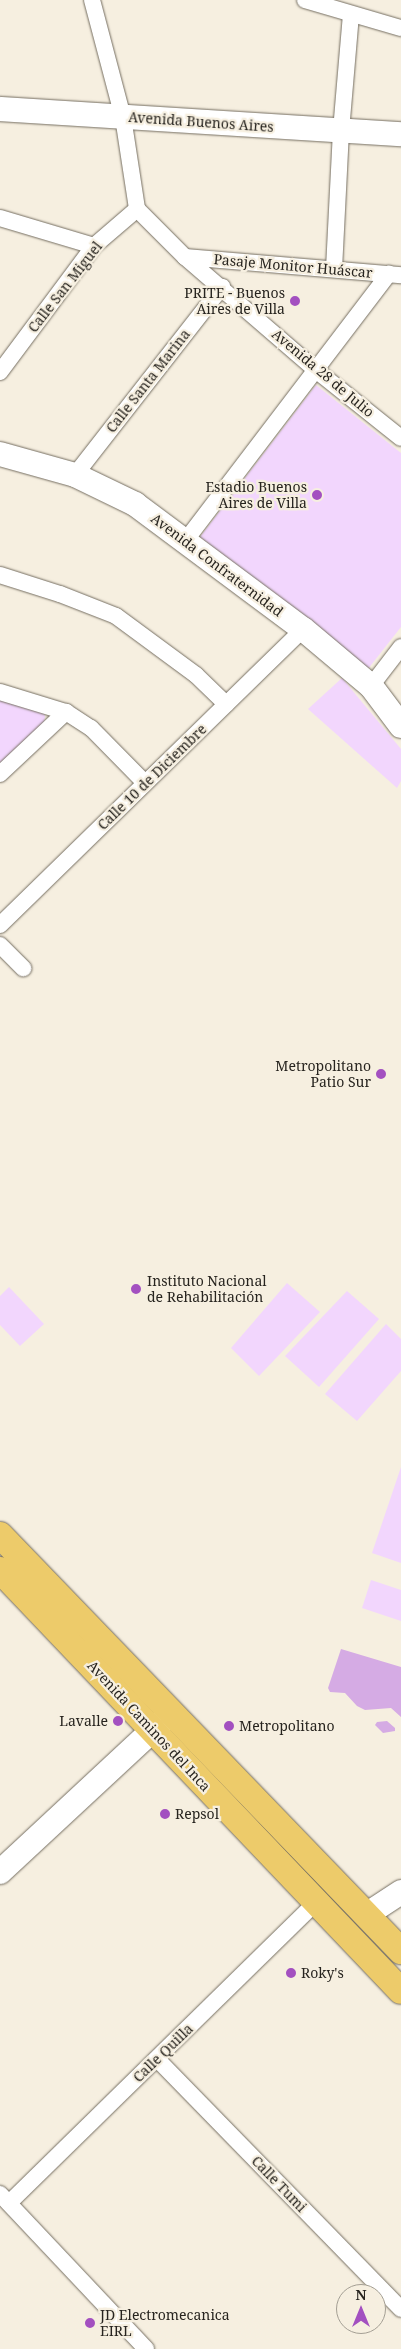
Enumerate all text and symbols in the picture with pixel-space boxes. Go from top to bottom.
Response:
street label: Avenida Buenos Aires [128,109,274,135]
street label: Calle San Miguel [24,238,106,336]
street label: Pasaje Monitor Huáscar [213,251,373,281]
place label: PRITE - Buenos Aires de Villa [184,285,285,318]
marker: PRITE - Buenos Aires de Villa [289,295,301,307]
street label: Avenida 28 de Julio [269,325,377,421]
street label: Calle Santa Marina [103,326,193,436]
place label: Estadio Buenos Aires de Villa [205,479,307,512]
marker: Estadio Buenos Aires de Villa [311,489,323,501]
street label: Avenida Confraternidad [148,510,286,620]
street label: Calle 10 de Diciembre [94,721,210,833]
place label: Metropolitano Patio Sur [275,1058,371,1090]
marker: Metropolitano Patio Sur [375,1068,387,1080]
place label: Instituto Nacional de Rehabilitación [147,1273,267,1305]
marker: Instituto Nacional de Rehabilitación [129,1282,143,1296]
street label: Avenida Caminos del Inca [84,1657,214,1795]
place label: Lavalle [59,1713,108,1729]
marker: Lavalle [112,1715,124,1727]
place label: Metropolitano [239,1718,335,1734]
marker: Metropolitano [223,1720,235,1732]
place label: Repsol [175,1806,219,1822]
marker: Repsol [159,1808,171,1820]
place label: Roky's [301,1965,344,1981]
marker: Roky's [285,1967,297,1979]
street label: Calle Quilla [130,2020,196,2086]
street label: Calle Tumi [248,2152,310,2216]
north arrow [336,2284,386,2334]
text: N [355,2285,367,2304]
place label: JD Electromecanica EIRL [100,2307,230,2340]
marker: JD Electromecanica EIRL [84,2317,96,2329]

